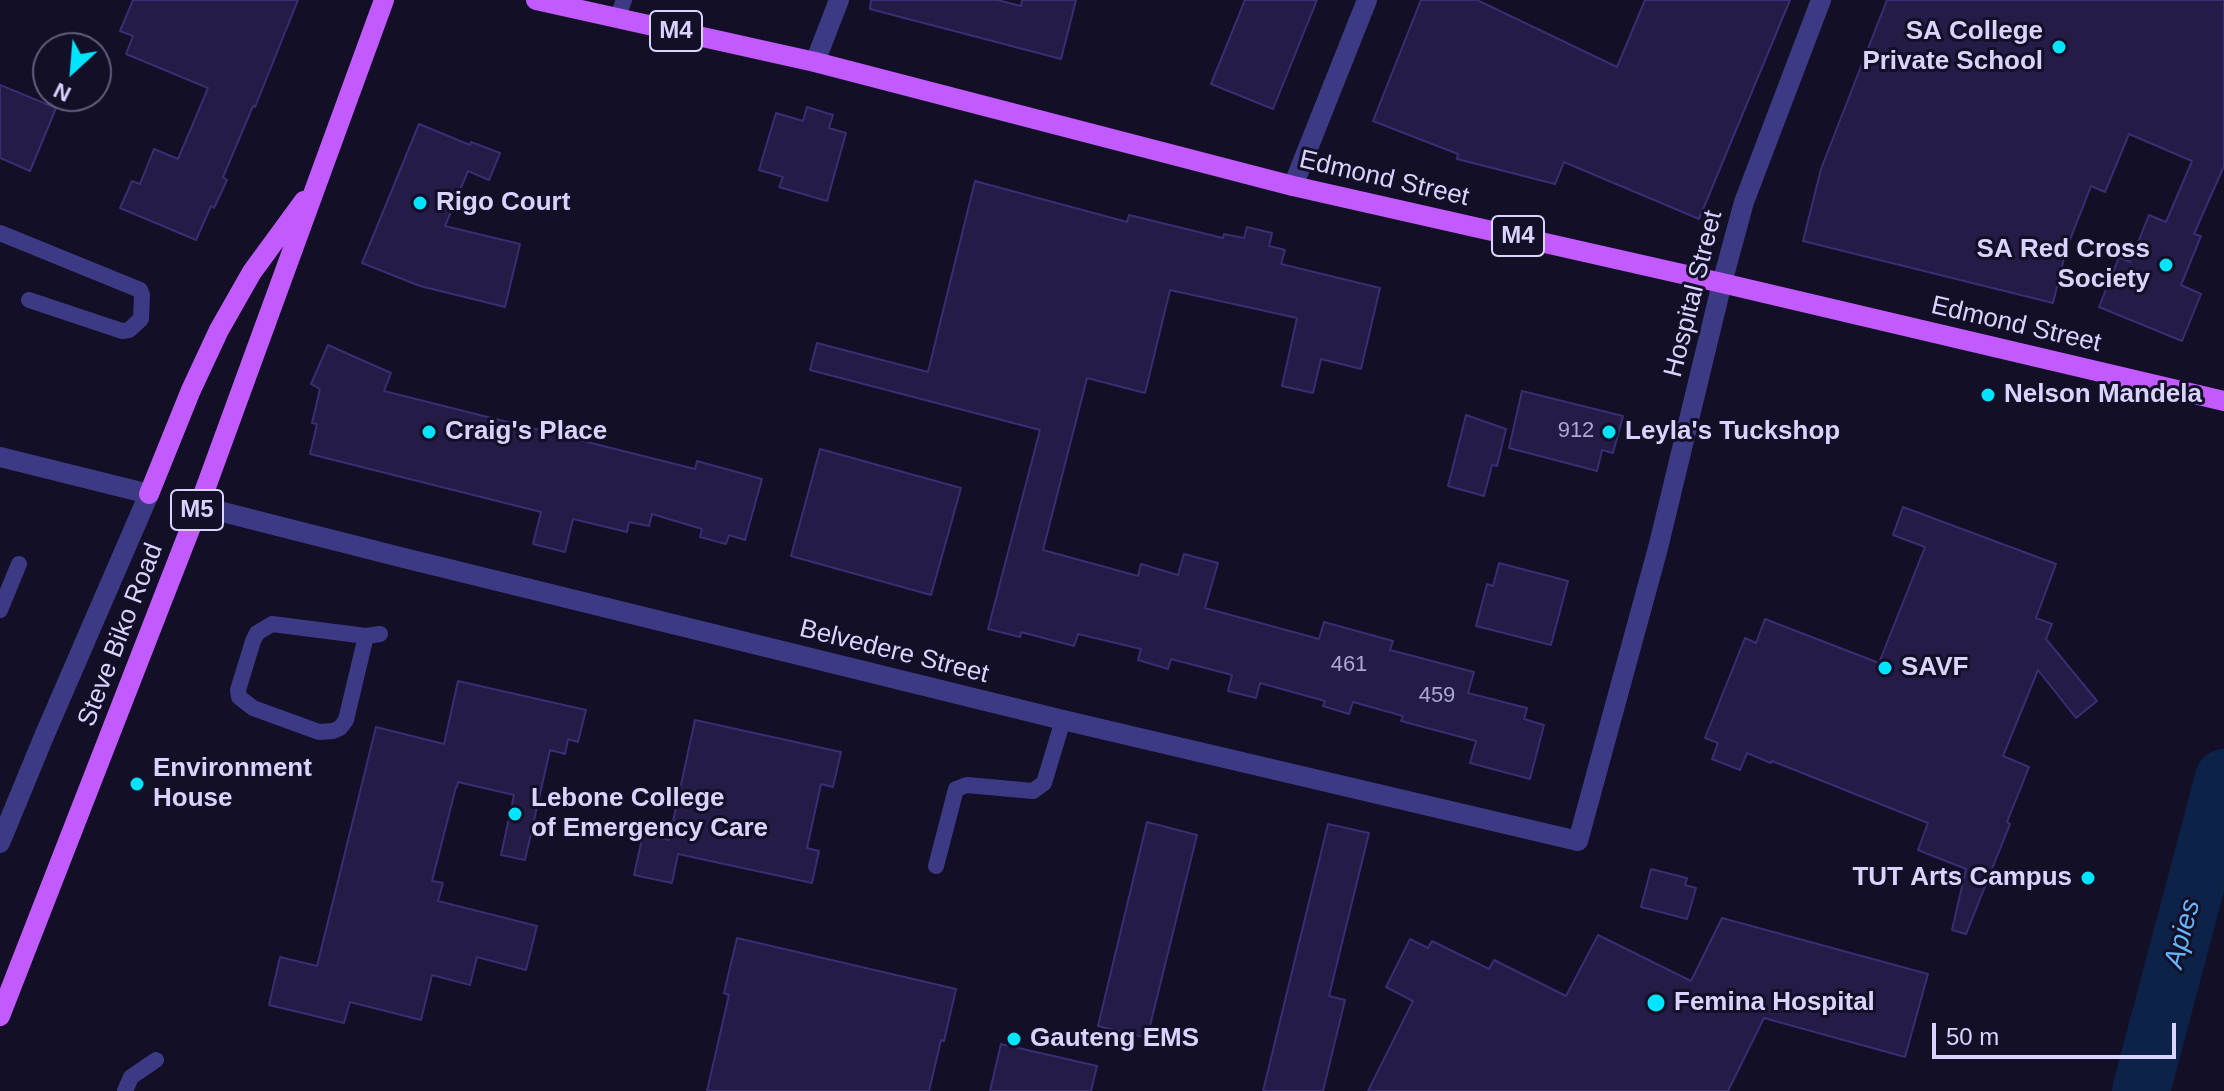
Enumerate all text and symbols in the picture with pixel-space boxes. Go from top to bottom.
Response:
road number: M4 [650,11,702,51]
place label: SA College Private School [1862,16,2043,78]
north arrow [32,32,112,112]
marker: SA College Private School [2050,38,2068,56]
text: N [50,78,75,107]
street label: Edmond Street [1296,144,1472,214]
place label: Rigo Court [436,187,570,219]
marker: Rigo Court [411,194,429,212]
street label: Hospital Street [1658,207,1730,381]
road number: M4 [1492,216,1544,256]
place label: SA Red Cross Society [1977,234,2150,296]
marker: SA Red Cross Society [2157,256,2175,274]
street label: Edmond Street [1928,290,2104,360]
place label: Nelson Mandela [2004,379,2202,411]
marker: Nelson Mandela [1979,386,1997,404]
place label: Craig's Place [445,416,607,448]
place label: Leyla's Tuckshop [1625,416,1840,448]
house number: 912 [1558,418,1594,444]
marker: Craig's Place [420,423,438,441]
marker: Leyla's Tuckshop [1600,423,1618,441]
road number: M5 [171,490,223,530]
street label: Steve Biko Road [72,539,170,731]
street label: Belvedere Street [796,613,992,691]
house number: 461 [1331,652,1367,678]
place label: SAVF [1901,652,1968,684]
marker: SAVF [1876,659,1894,677]
house number: 459 [1419,683,1455,709]
place label: Environment House [153,753,312,814]
marker: Environment House [128,775,146,793]
place label: Lebone College of Emergency Care [531,783,768,844]
marker: Lebone College of Emergency Care [506,805,524,823]
place label: TUT Arts Campus [1852,862,2072,894]
marker: TUT Arts Campus [2079,869,2097,887]
water label: Apies [2158,896,2208,972]
place label: Femina Hospital [1674,987,1875,1019]
marker: Femina Hospital [1645,992,1667,1014]
scale bar [1936,1007,2180,1057]
place label: Gauteng EMS [1030,1023,1199,1055]
text: 50 m [1946,1023,1999,1050]
marker: Gauteng EMS [1005,1030,1023,1048]

